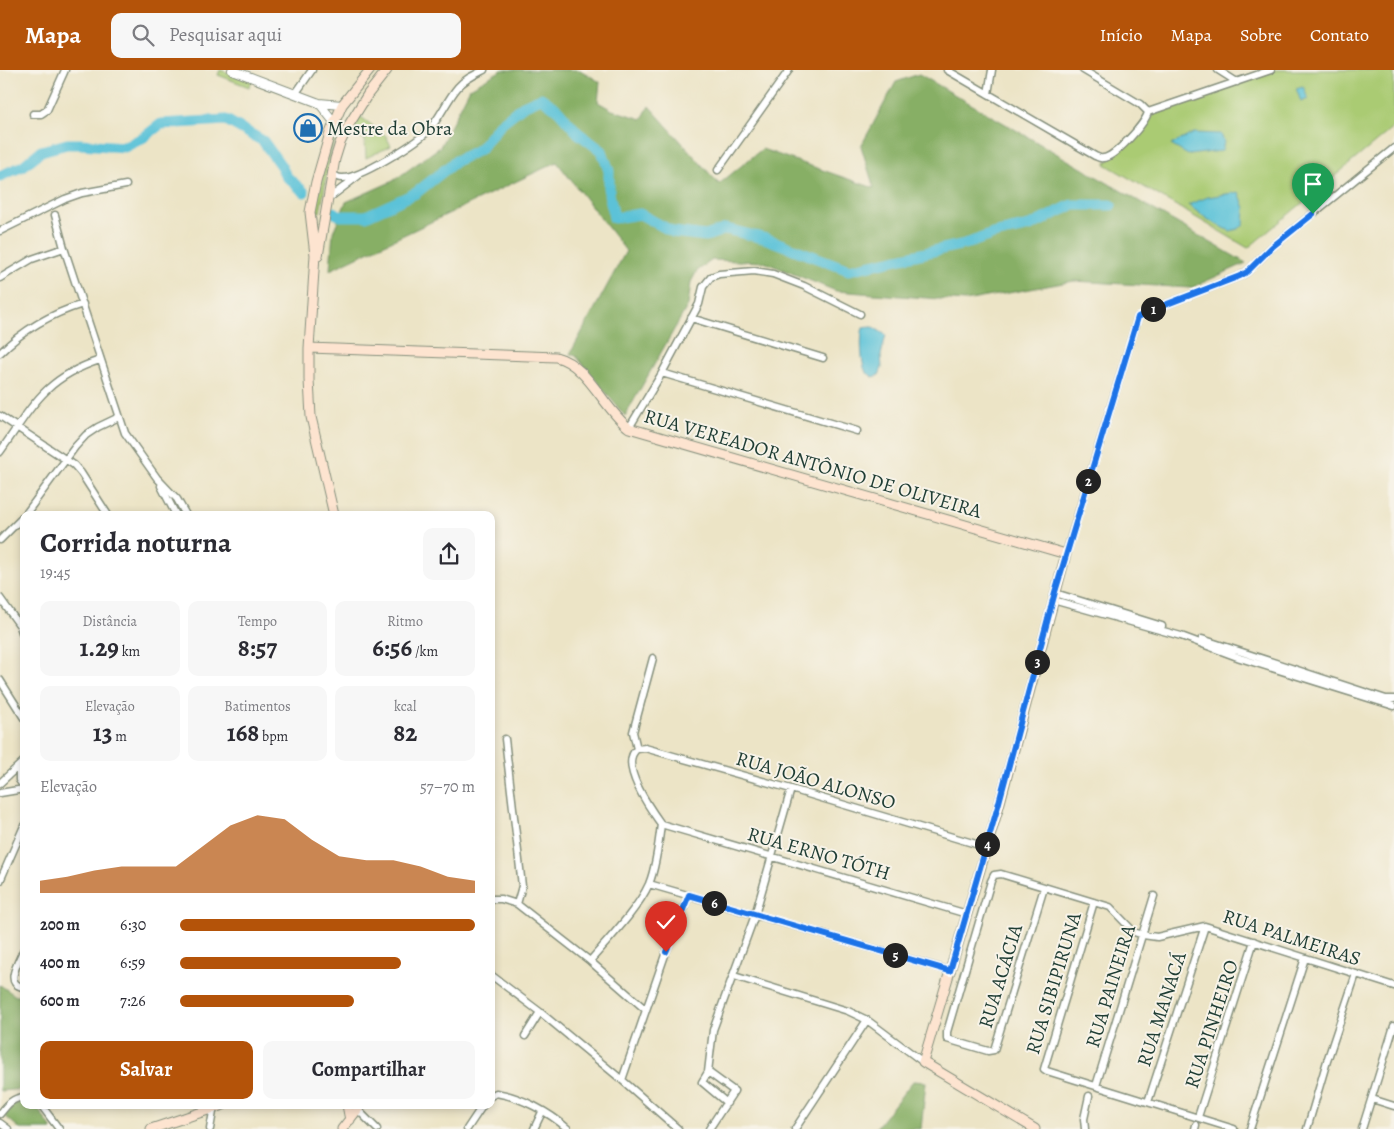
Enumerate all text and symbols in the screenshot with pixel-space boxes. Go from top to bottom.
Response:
search box [111,13,461,58]
text: Mapa [25,19,81,51]
icon: search [129,21,157,49]
text: Pesquisar aqui [169,22,282,48]
text: Início [1100,23,1143,47]
text: Mapa [1171,23,1212,47]
text: Sobre [1240,23,1282,47]
text: Contato [1310,23,1369,47]
shop icon: Mestre da Obra [293,113,323,143]
place label: Mestre da Obra [327,115,453,142]
pin [1292,163,1334,214]
icon: arrive [1299,170,1327,198]
pin: 1 [1140,296,1166,322]
text: 1 [1151,300,1156,319]
street label: RUA VEREADOR ANTÔNIO DE OLIVEIRA [641,402,985,525]
pin: 2 [1076,468,1100,494]
text: 2 [1085,472,1092,491]
text: Corrida noturna [40,524,231,562]
button: share [423,528,475,580]
text: 19:45 [40,562,71,584]
text: Distância [83,612,137,631]
text: Tempo [238,612,277,631]
text: Ritmo [387,612,423,631]
text: 1.29 [79,631,119,665]
text: 8:57 [238,631,277,665]
text: 6:56 [372,631,412,665]
text: km [119,642,140,661]
text: /km [412,642,438,661]
pin: 3 [1024,650,1050,674]
text: 3 [1034,653,1041,672]
text: Elevação [85,697,135,716]
text: Batimentos [224,697,291,716]
text: kcal [394,697,416,716]
text: 13 [93,716,112,750]
text: 168 [227,716,259,750]
text: 82 [393,716,417,750]
text: m [112,727,127,746]
text: bpm [259,727,288,746]
street label: RUA JOÃO ALONSO [733,745,899,816]
text: Elevação [40,776,97,798]
text: 57–70 m [420,776,475,798]
street label: RUA ERNO TÓTH [744,820,893,887]
pin: 4 [974,832,1000,856]
text: 4 [984,835,991,854]
pin: 6 [702,890,726,916]
text: 6 [711,894,718,913]
pin [645,901,687,952]
street label: RUA PALMEIRAS [1219,902,1364,973]
icon: check [652,908,680,936]
street label: RUA SIBIPIRUNA [1019,908,1088,1058]
text: 200 m [40,914,80,936]
text: 6:30 [120,914,146,936]
street label: RUA ACÁCIA [972,920,1029,1032]
street label: RUA PAINEIRA [1079,921,1142,1051]
pin: 5 [882,942,908,968]
text: 5 [893,946,898,965]
street label: RUA MANACÁ [1130,948,1193,1070]
text: 400 m [40,952,80,974]
text: 6:59 [120,952,145,974]
street label: RUA PINHEIRO [1178,956,1245,1092]
text: 600 m [40,990,80,1012]
text: 7:26 [120,990,146,1012]
button: Salvar [40,1041,253,1099]
button: Compartilhar [263,1041,475,1099]

